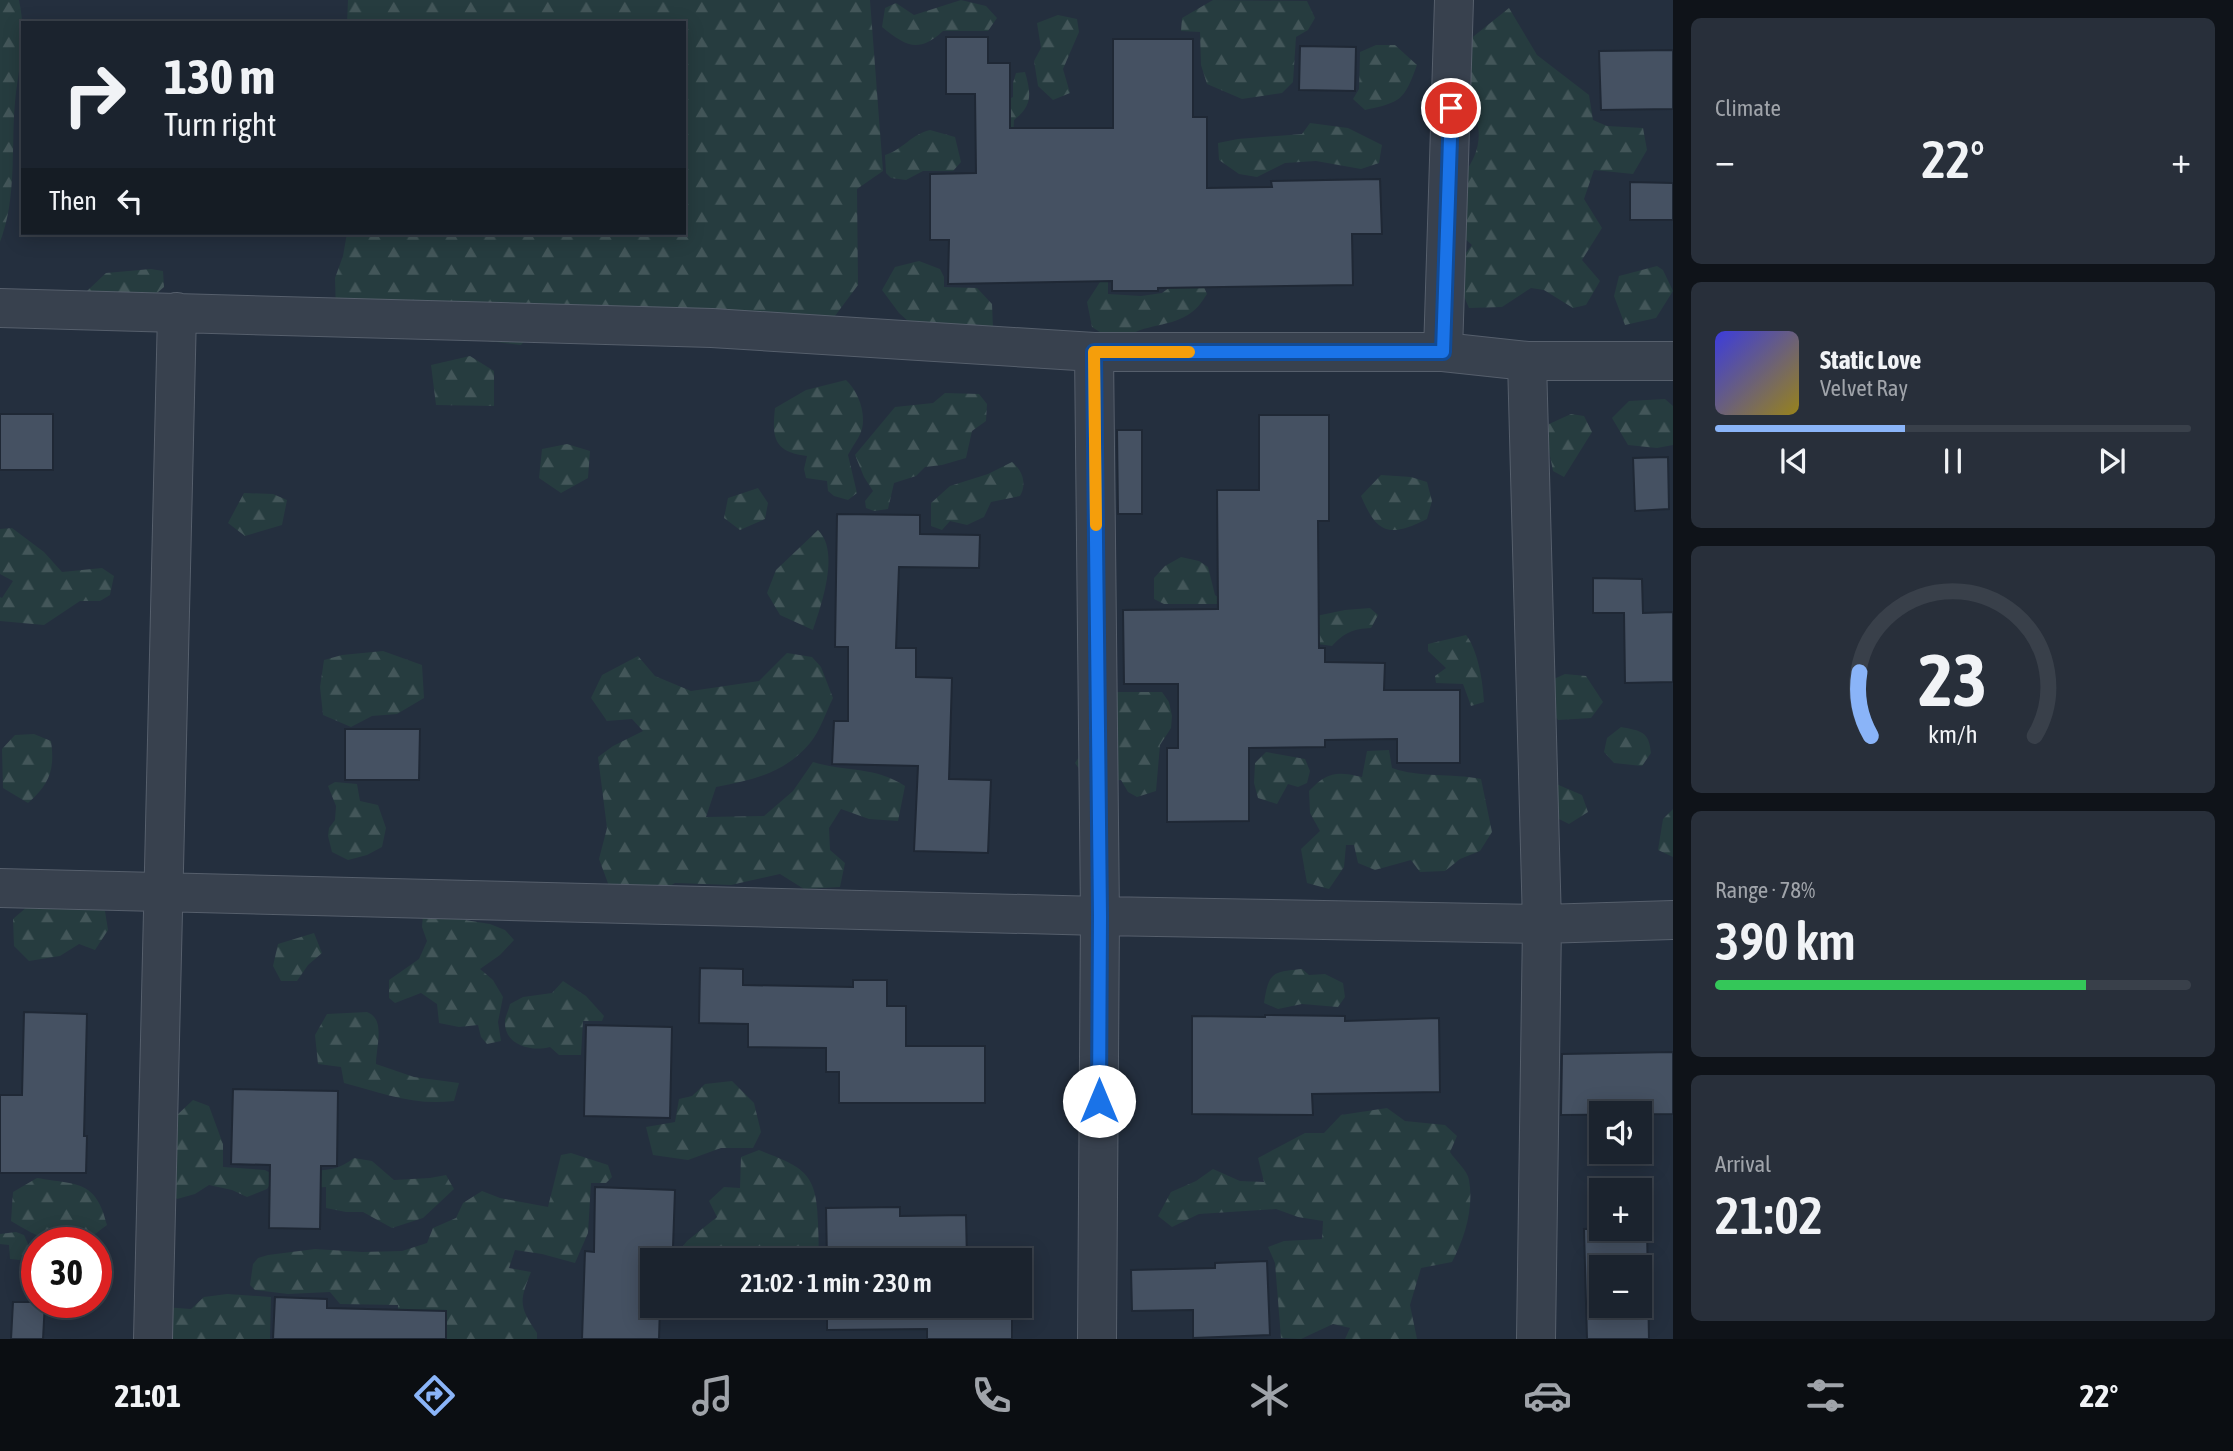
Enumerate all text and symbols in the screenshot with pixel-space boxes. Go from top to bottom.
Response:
text: 130 m [164,48,275,104]
icon: right [49,49,140,140]
pin [1421,78,1481,138]
icon: arrive [1432,89,1470,127]
text: Climate [1715,95,1781,121]
text: Turn right [164,106,277,143]
text: 22° [1921,129,1985,189]
text: − [1715,138,1735,181]
text: + [2171,138,2191,181]
icon: left [111,182,149,220]
text: Then [49,186,97,216]
text: Static Love [1820,345,1921,375]
text: Velvet Ray [1820,375,1908,401]
icon: previous [1775,442,1813,480]
icon: pause [1934,442,1972,480]
icon: next [2093,442,2131,480]
text: 23 [1919,638,1987,721]
text: km/h [1928,719,1978,747]
text: Range · 78% [1715,877,1815,903]
text: 390 km [1715,911,1856,971]
position arrow [1062,1064,1136,1138]
map controls [1589,1101,1652,1318]
button: sound [1589,1101,1652,1164]
text: Arrival [1715,1151,1771,1177]
button: + [1589,1178,1652,1241]
text: 21:02 [1715,1185,1823,1245]
speed limit sign: 30 [21,1227,112,1318]
button: − [1589,1255,1652,1318]
text: 21:02 · 1 min · 230 m [740,1268,932,1298]
icon: directions [410,1371,459,1420]
icon: music [688,1371,737,1420]
icon: phone [967,1371,1016,1420]
icon: climate [1245,1371,1294,1420]
icon: car [1523,1371,1572,1420]
icon: filters [1801,1371,1850,1420]
text: 21:01 [115,1377,181,1414]
text: 22° [2079,1377,2118,1414]

